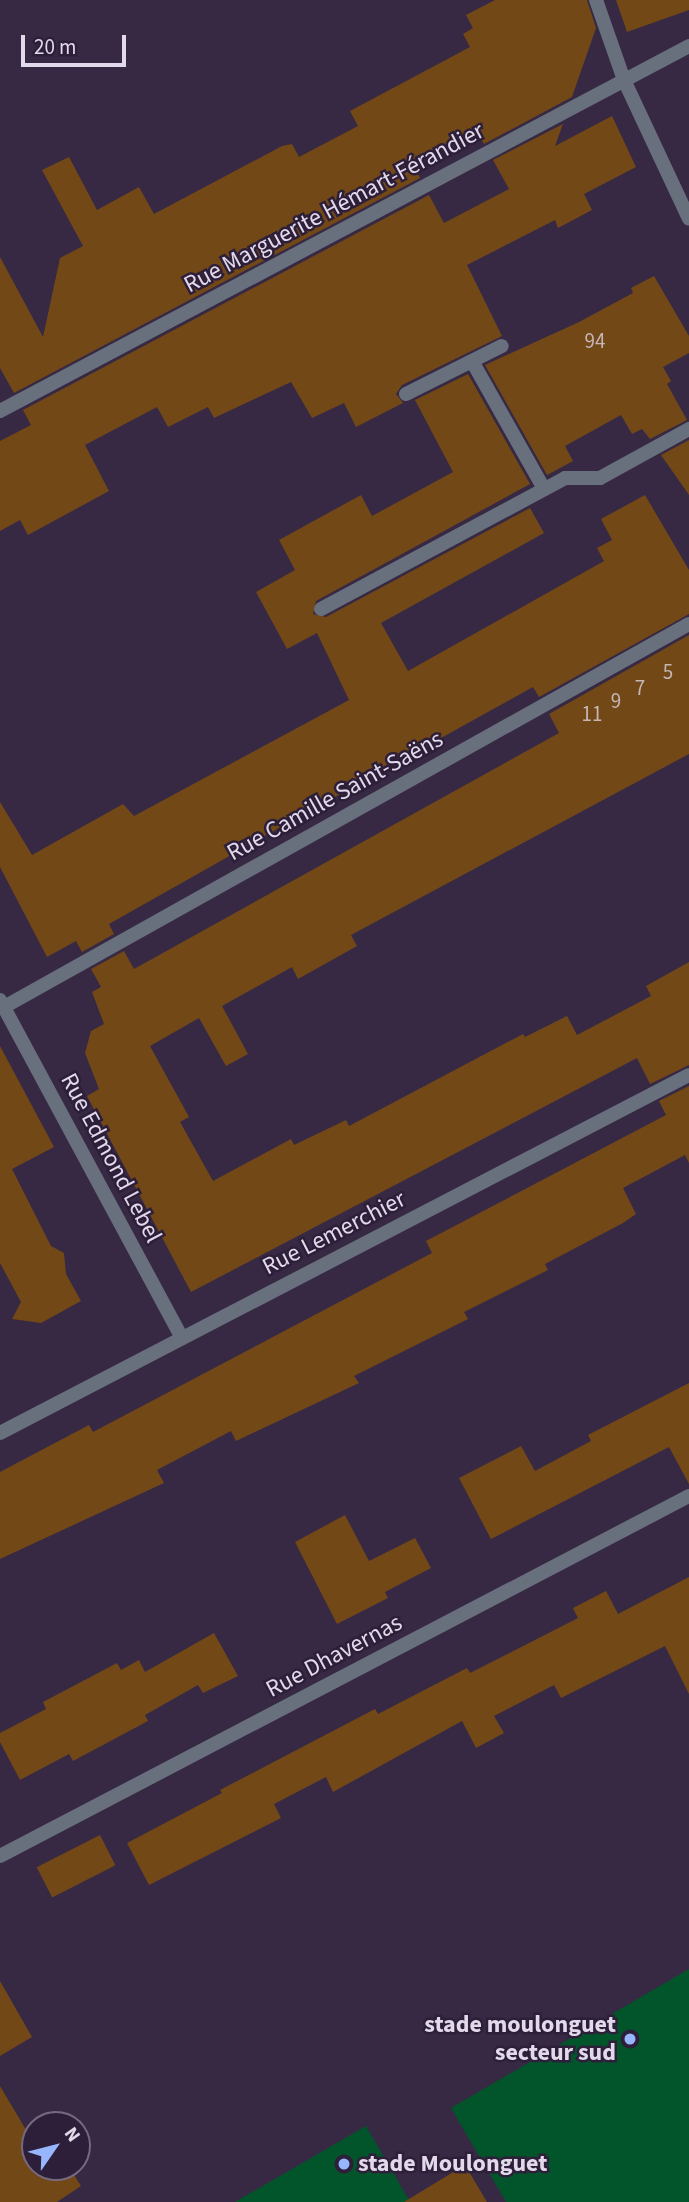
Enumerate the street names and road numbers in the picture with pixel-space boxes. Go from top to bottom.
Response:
street label: Rue Marguerite Hémart-Férandier [179,117,489,299]
street label: Rue Camille Saint-Saëns [222,725,448,867]
street label: Rue Edmond Lebel [54,1068,168,1248]
street label: Rue Lemerchier [258,1185,410,1281]
street label: Rue Dhavernas [261,1608,407,1704]

